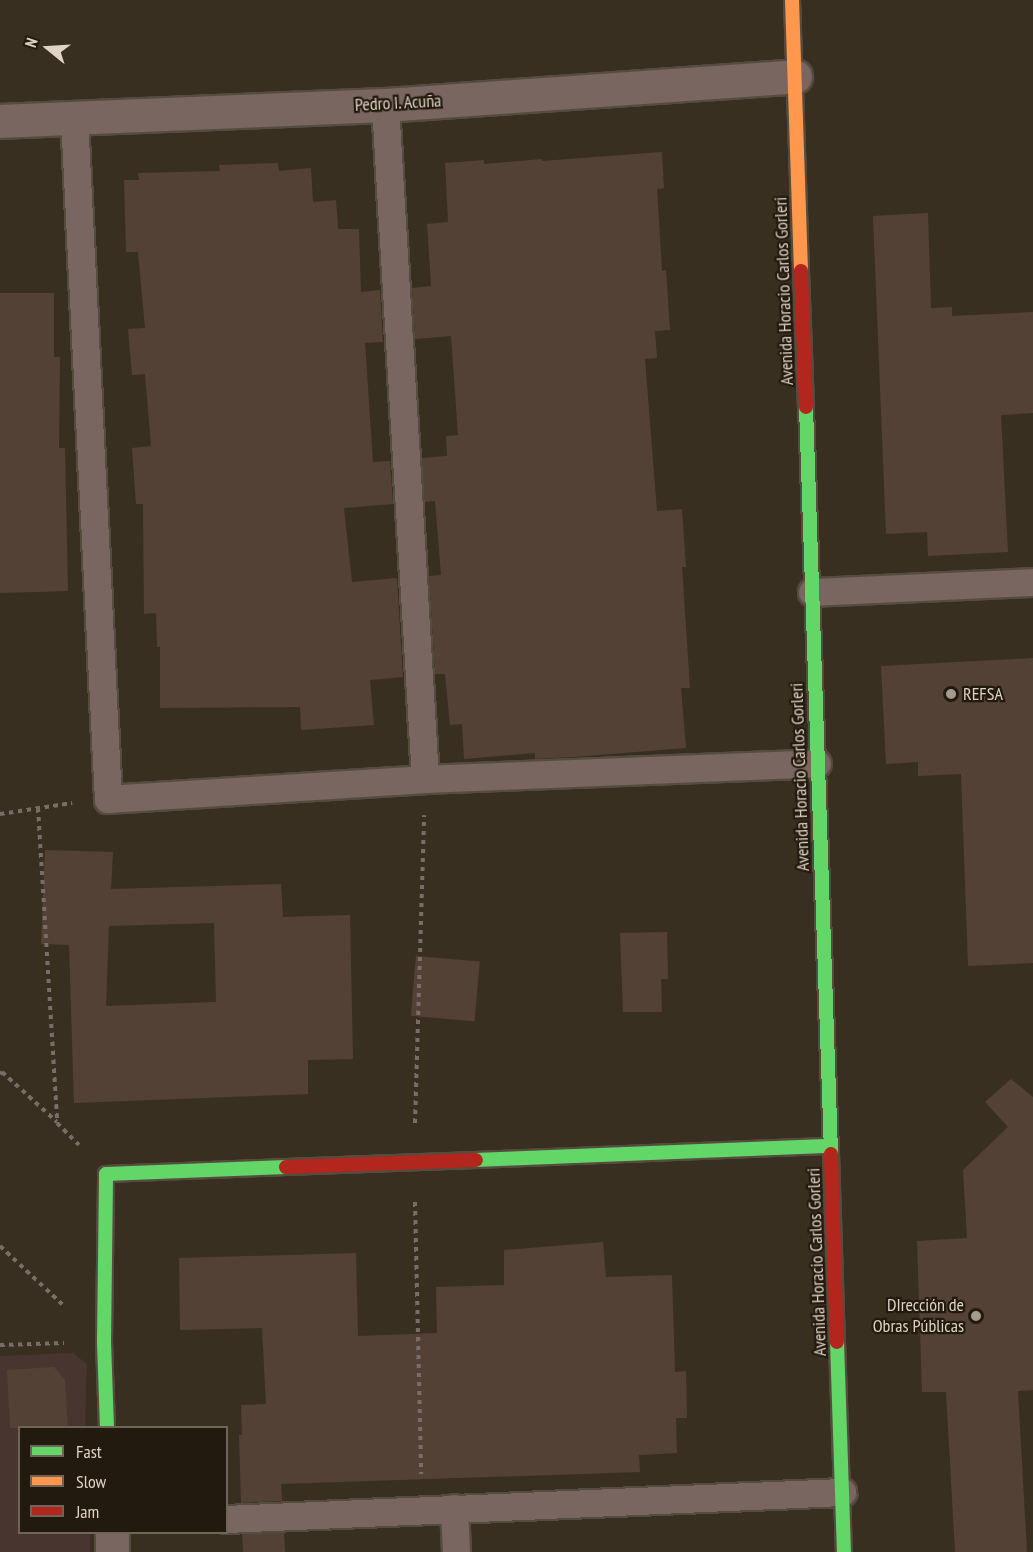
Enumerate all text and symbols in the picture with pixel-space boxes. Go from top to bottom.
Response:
north arrow [18,18,78,78]
text: N [20,35,42,50]
street label: Pedro I. Acuña [353,90,443,116]
street label: Avenida Horacio Carlos Gorleri [770,196,798,386]
street label: Avenida Horacio Carlos Gorleri [786,682,814,872]
place label: REFSA [963,683,1003,705]
marker: REFSA [944,687,958,701]
street label: Avenida Horacio Carlos Gorleri [803,1167,831,1357]
place label: DIrección de Obras Públicas [873,1295,964,1338]
marker: DIrección de Obras Públicas [969,1309,983,1323]
legend [18,1426,228,1534]
text: Fast [76,1440,102,1463]
text: Slow [76,1470,106,1493]
text: Jam [76,1500,99,1523]

